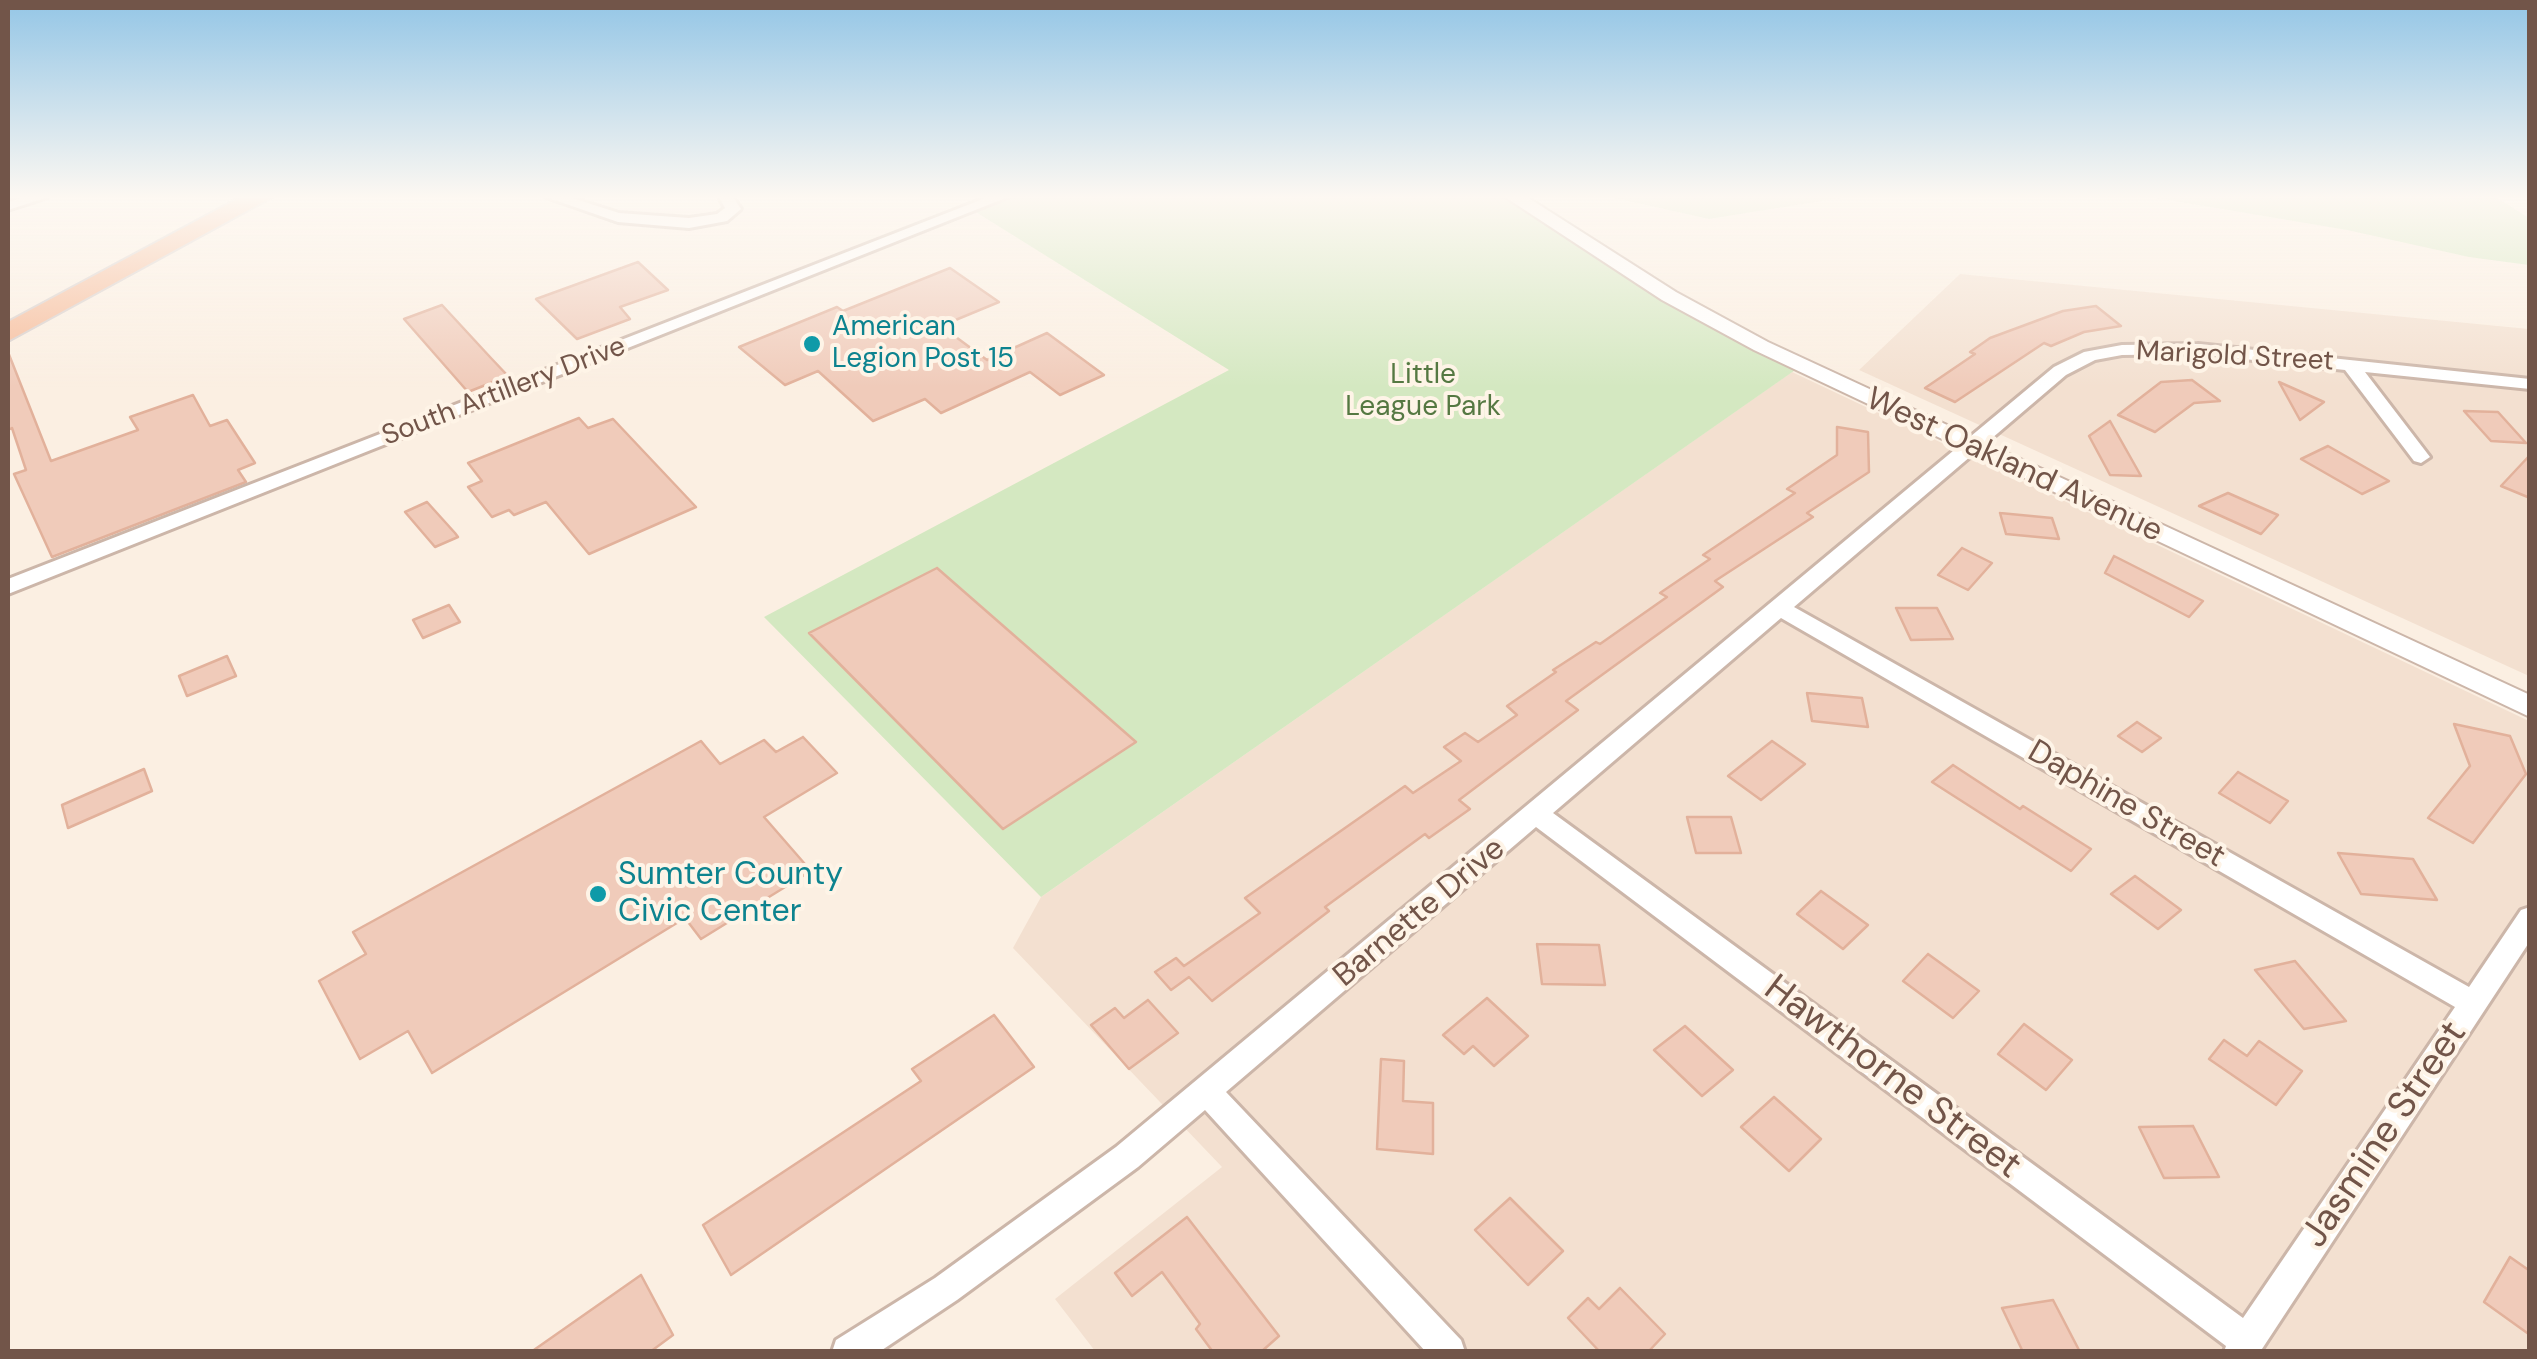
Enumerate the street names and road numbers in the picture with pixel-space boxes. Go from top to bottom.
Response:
street label: South Artillery Drive [377,330,631,454]
street label: Marigold Street [2135,335,2335,379]
street label: West Oakland Avenue [1860,380,2168,552]
street label: Daphine Street [2021,733,2231,877]
street label: Barnette Drive [1327,830,1513,996]
street label: Hawthorne Street [1755,967,2029,1189]
street label: Jasmine Street [2293,1013,2477,1257]

